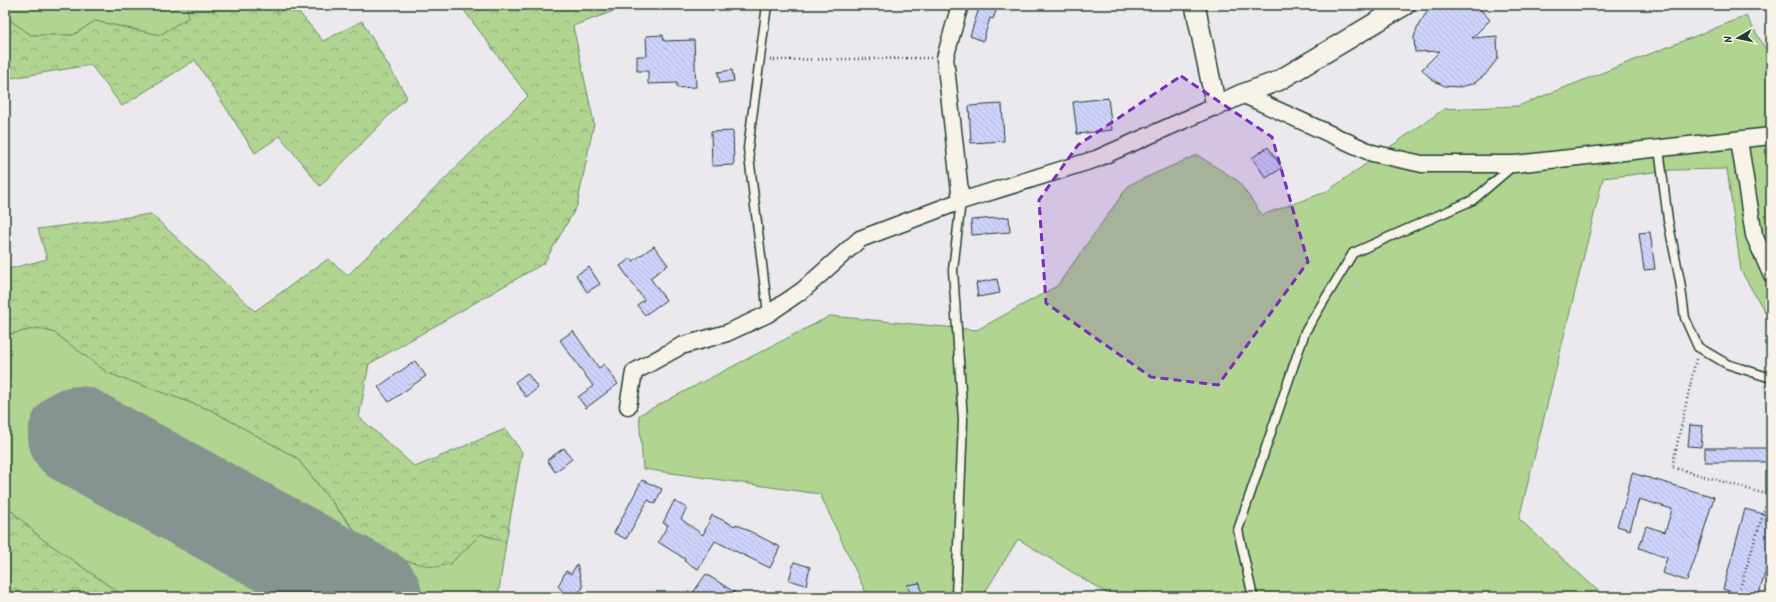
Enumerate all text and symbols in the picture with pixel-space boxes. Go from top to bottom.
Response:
north arrow [1718,18,1758,58]
text: N [1720,35,1739,44]

